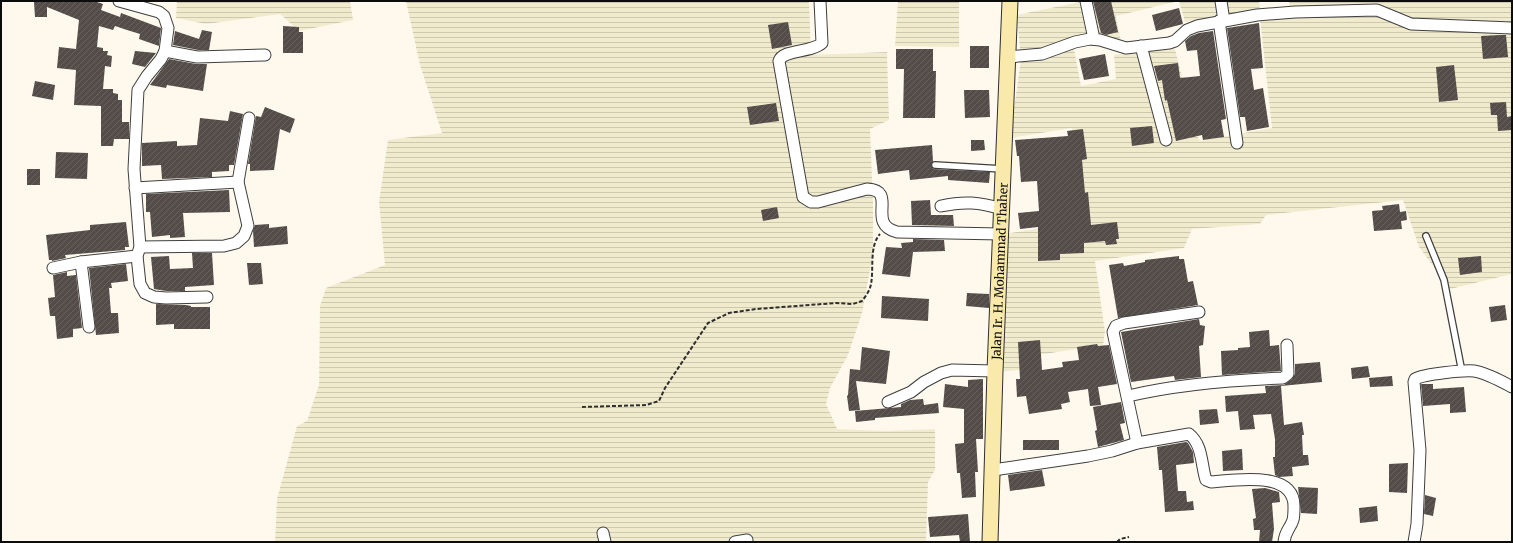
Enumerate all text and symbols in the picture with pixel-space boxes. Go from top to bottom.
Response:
street label: Jalan Ir. H. Mohammad Thaher [988,182,1010,361]

